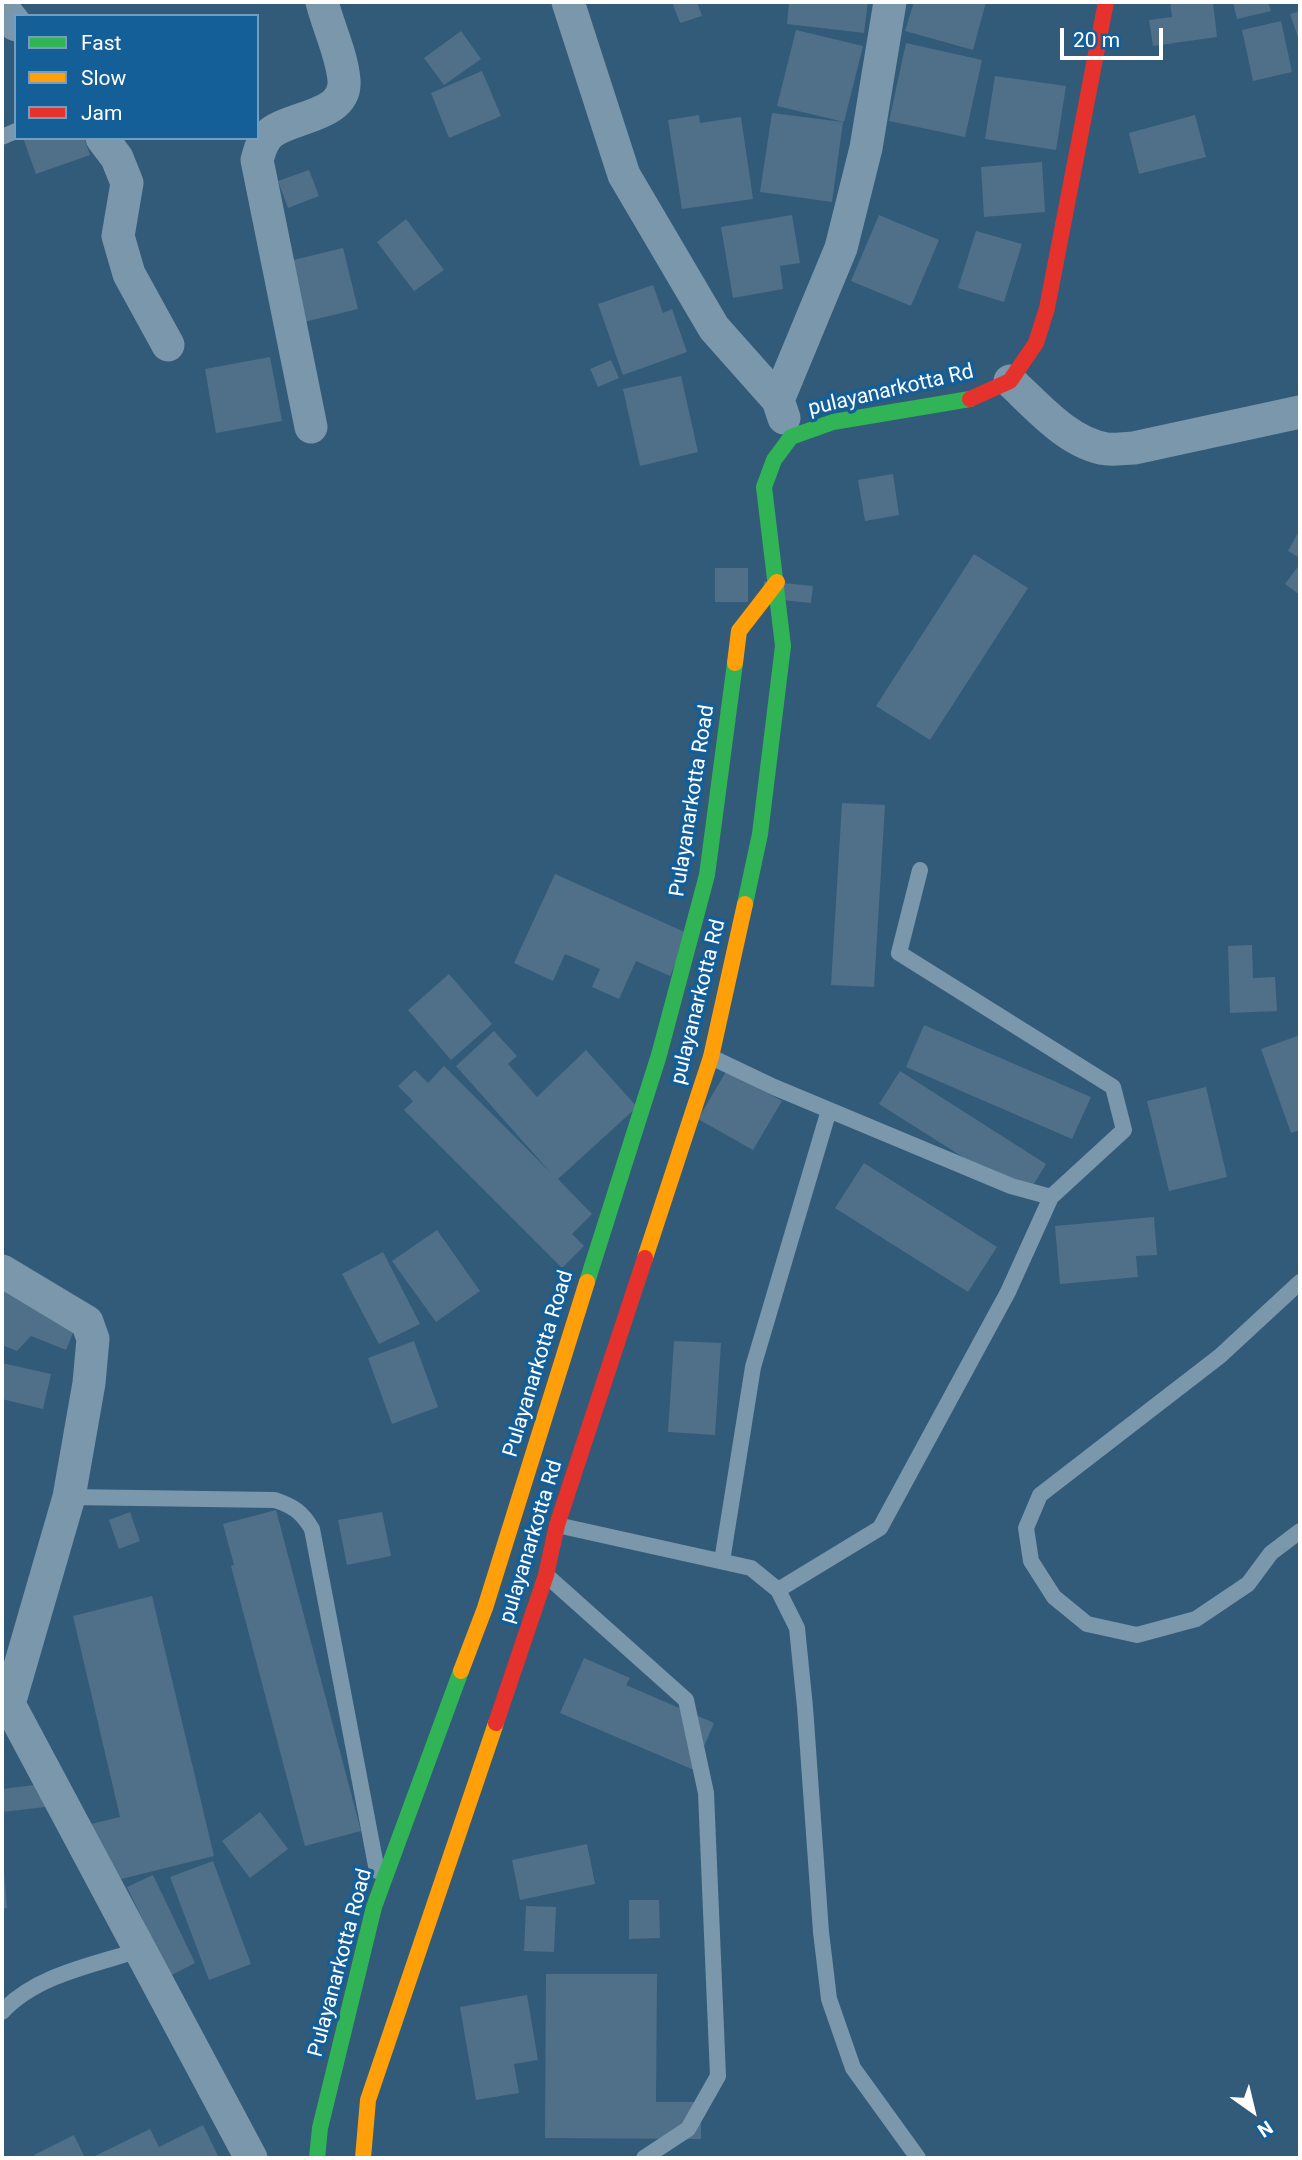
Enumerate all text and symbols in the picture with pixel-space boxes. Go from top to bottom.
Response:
legend [14,14,259,140]
scale bar [1064,14,1167,58]
text: 20 m [1073,28,1120,52]
text: Fast [81,31,121,55]
text: Slow [81,66,126,90]
text: Jam [81,101,122,125]
street label: pulayanarkotta Rd [806,360,976,422]
street label: Pulayanarkotta Road [665,703,721,899]
street label: pulayanarkotta Rd [666,917,732,1087]
street label: Pulayanarkotta Road [499,1268,579,1460]
street label: pulayanarkotta Rd [495,1458,569,1626]
street label: Pulayanarkotta Road [304,1866,378,2060]
north arrow [1218,2076,1288,2146]
text: N [1253,2116,1277,2142]

